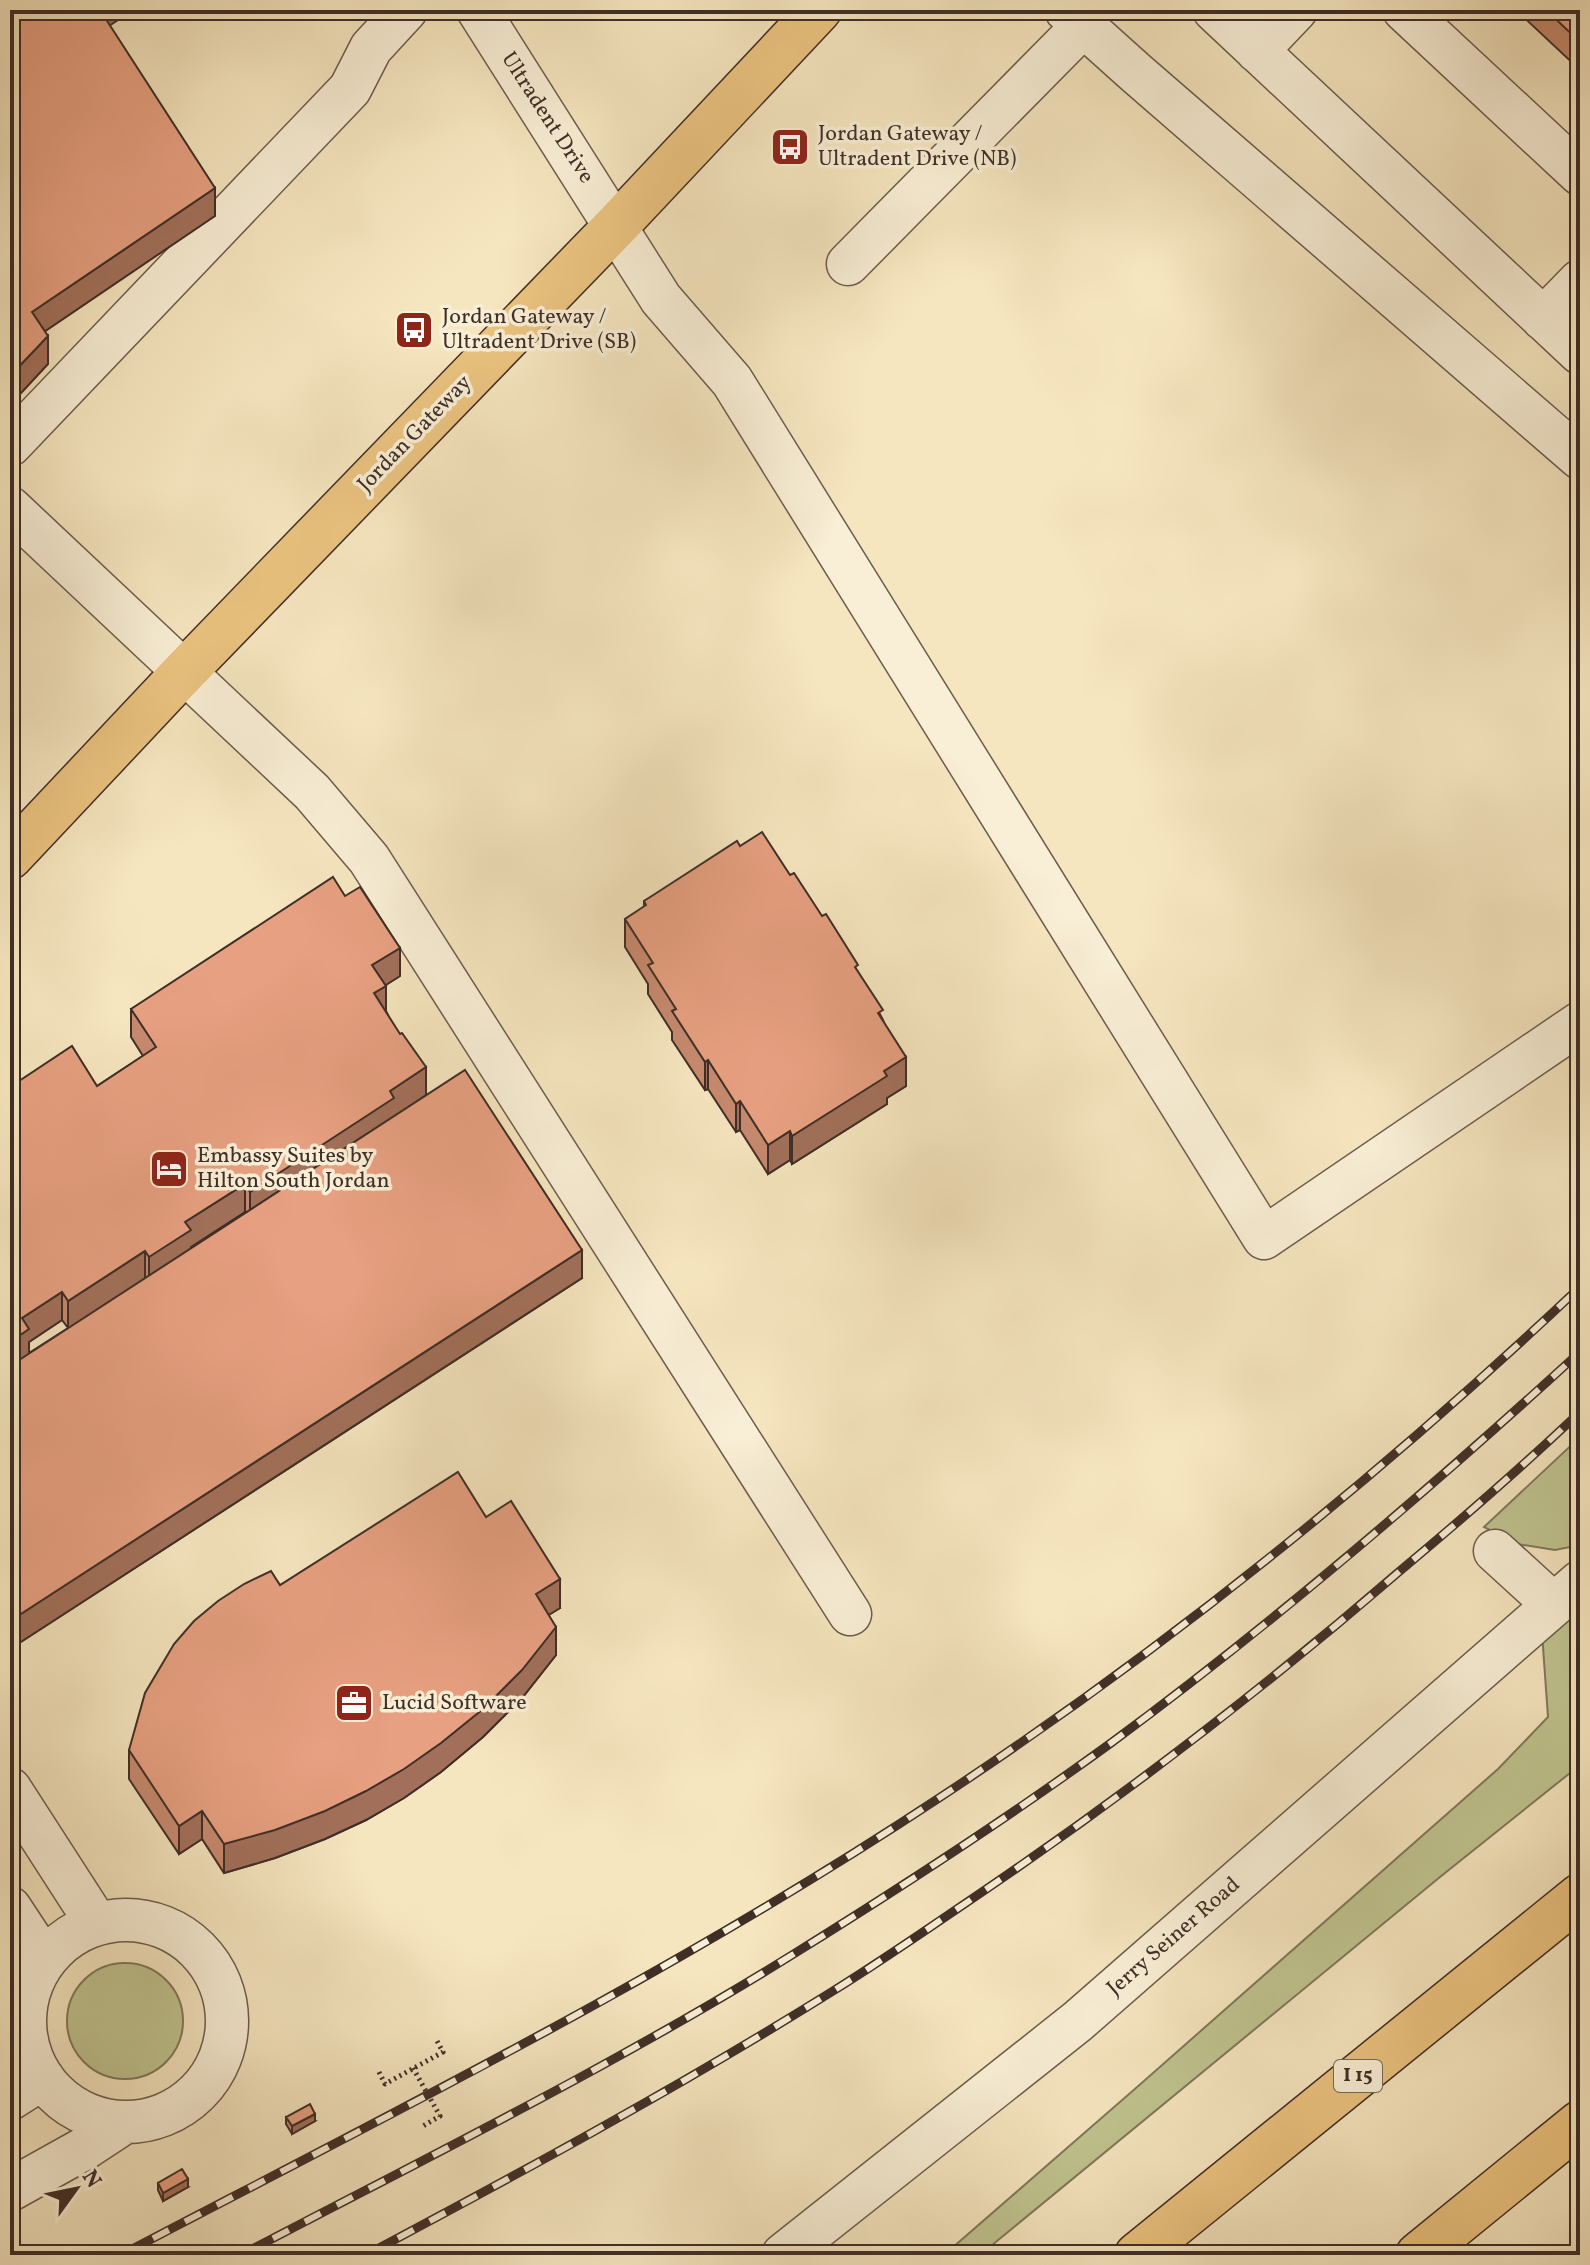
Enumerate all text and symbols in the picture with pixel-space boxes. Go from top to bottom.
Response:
street label: Ultradent Drive [493,46,601,190]
place label: Jordan Gateway / Ultradent Drive (NB) [818,119,1016,175]
bus stop icon: Jordan Gateway / Ultradent Drive (NB) [769,126,811,168]
place label: Jordan Gateway / Ultradent Drive (SB) [442,302,636,358]
bus stop icon: Jordan Gateway / Ultradent Drive (SB) [393,309,435,351]
street label: Jordan Gateway [351,368,479,500]
place label: Embassy Suites by Hilton South Jordan [197,1141,390,1197]
hotel icon: Embassy Suites by Hilton South Jordan [148,1148,190,1190]
office icon: Lucid Software [333,1682,375,1724]
place label: Lucid Software [382,1688,527,1719]
street label: Jerry Seiner Road [1101,1870,1247,2004]
road number: I 15 [1334,2060,1382,2092]
north arrow [36,2149,116,2229]
text: N [73,2164,108,2195]

